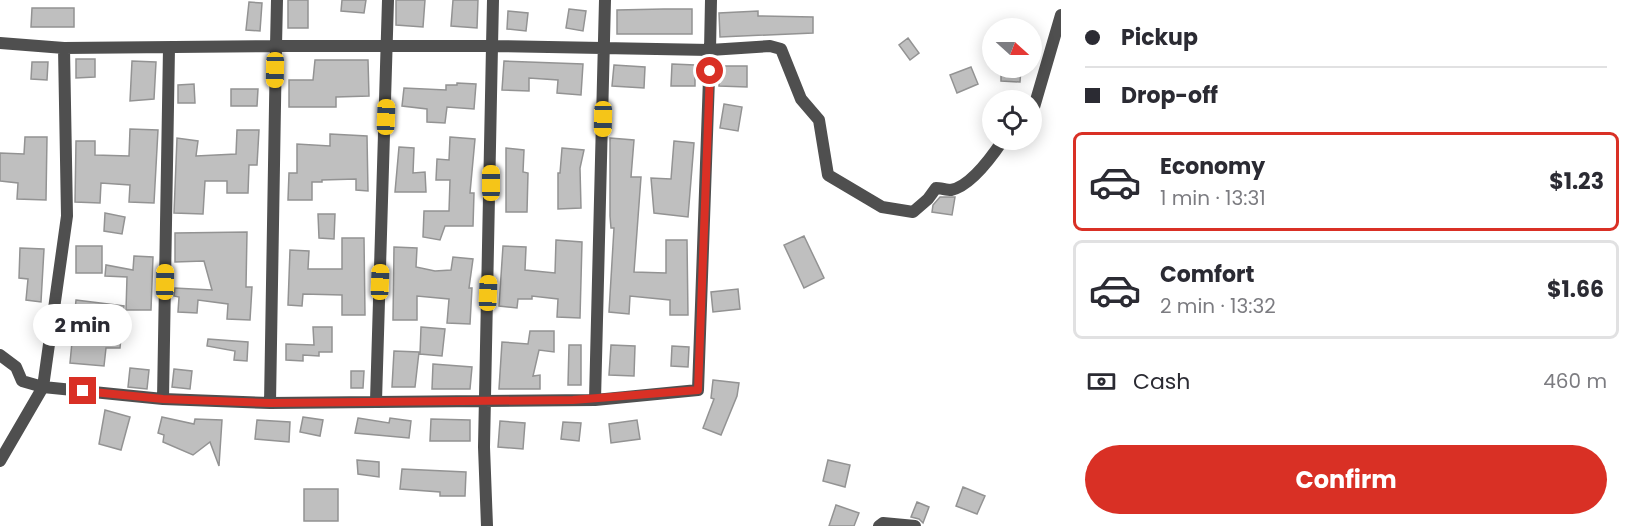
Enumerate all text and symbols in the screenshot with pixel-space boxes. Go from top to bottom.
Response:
north arrow [982,18,1042,78]
map controls [982,18,1042,150]
text: Pickup [1121,22,1198,53]
car [266,52,284,88]
route start [696,57,723,84]
text: Drop-off [1121,80,1218,111]
button: locate [982,90,1042,150]
car [376,99,396,135]
car [594,101,612,137]
text: Economy [1160,151,1265,182]
icon: car [1088,155,1142,209]
car [482,165,500,201]
text: $1.23 [1549,166,1604,197]
text: 1 min · 13:31 [1160,184,1266,212]
text: Comfort [1160,259,1254,290]
icon: car [1088,263,1142,317]
car [156,264,174,300]
car [370,264,390,300]
text: $1.66 [1547,274,1604,305]
car [478,275,498,311]
text: 2 min · 13:32 [1160,292,1276,320]
callout: 2 min [34,304,132,346]
text: 2 min [54,311,111,339]
icon: cash [1085,365,1118,398]
text: Cash [1133,366,1190,397]
text: 460 m [1543,367,1607,395]
route end [69,377,96,404]
button: Confirm [1085,445,1607,514]

